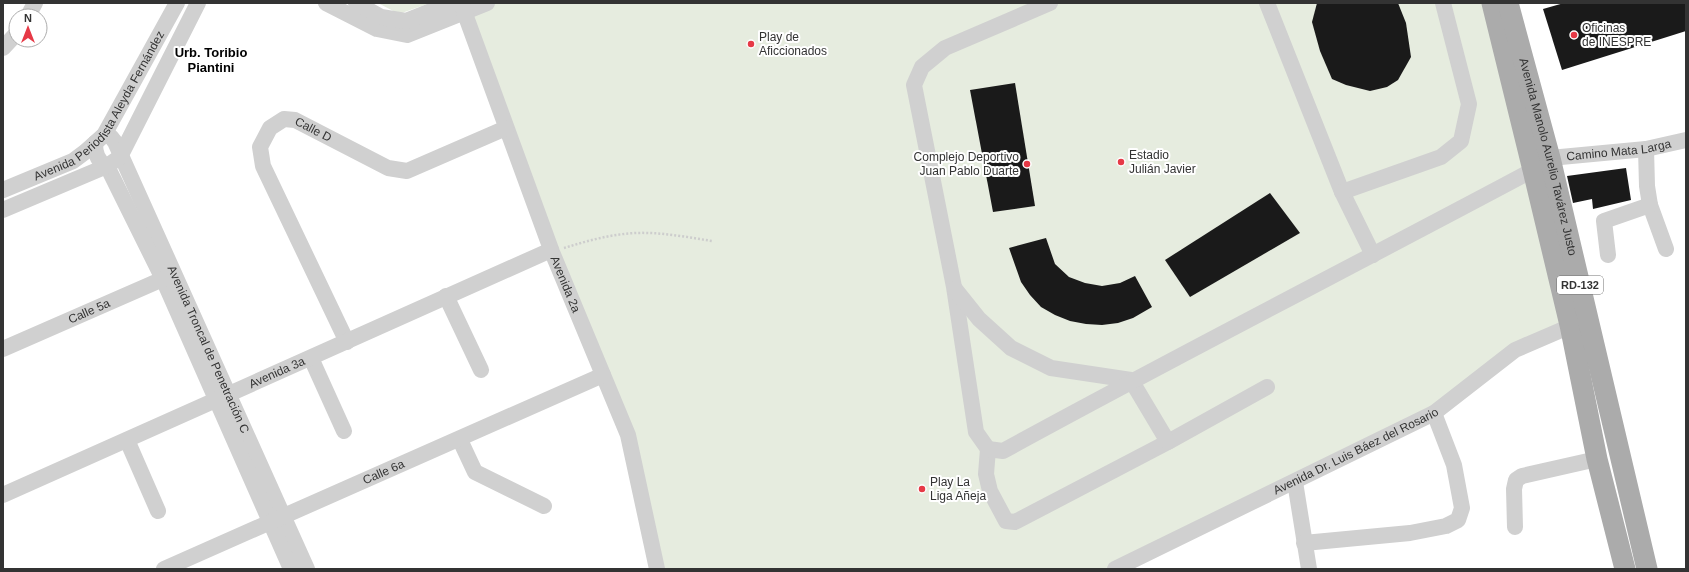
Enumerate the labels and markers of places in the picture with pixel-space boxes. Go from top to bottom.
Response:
place label: Oficinas de INESPRE [1582,21,1651,49]
place label: Play de Aficcionados [759,30,827,58]
marker: Oficinas de INESPRE [1569,30,1579,40]
marker: Play de Aficcionados [746,39,756,49]
place label: Estadio Julián Javier [1129,148,1196,176]
place label: Complejo Deportivo Juan Pablo Duarte [914,150,1019,178]
marker: Estadio Julián Javier [1116,157,1126,167]
marker: Complejo Deportivo Juan Pablo Duarte [1022,159,1032,169]
place label: Play La Liga Añeja [930,475,986,503]
marker: Play La Liga Añeja [917,484,927,494]

